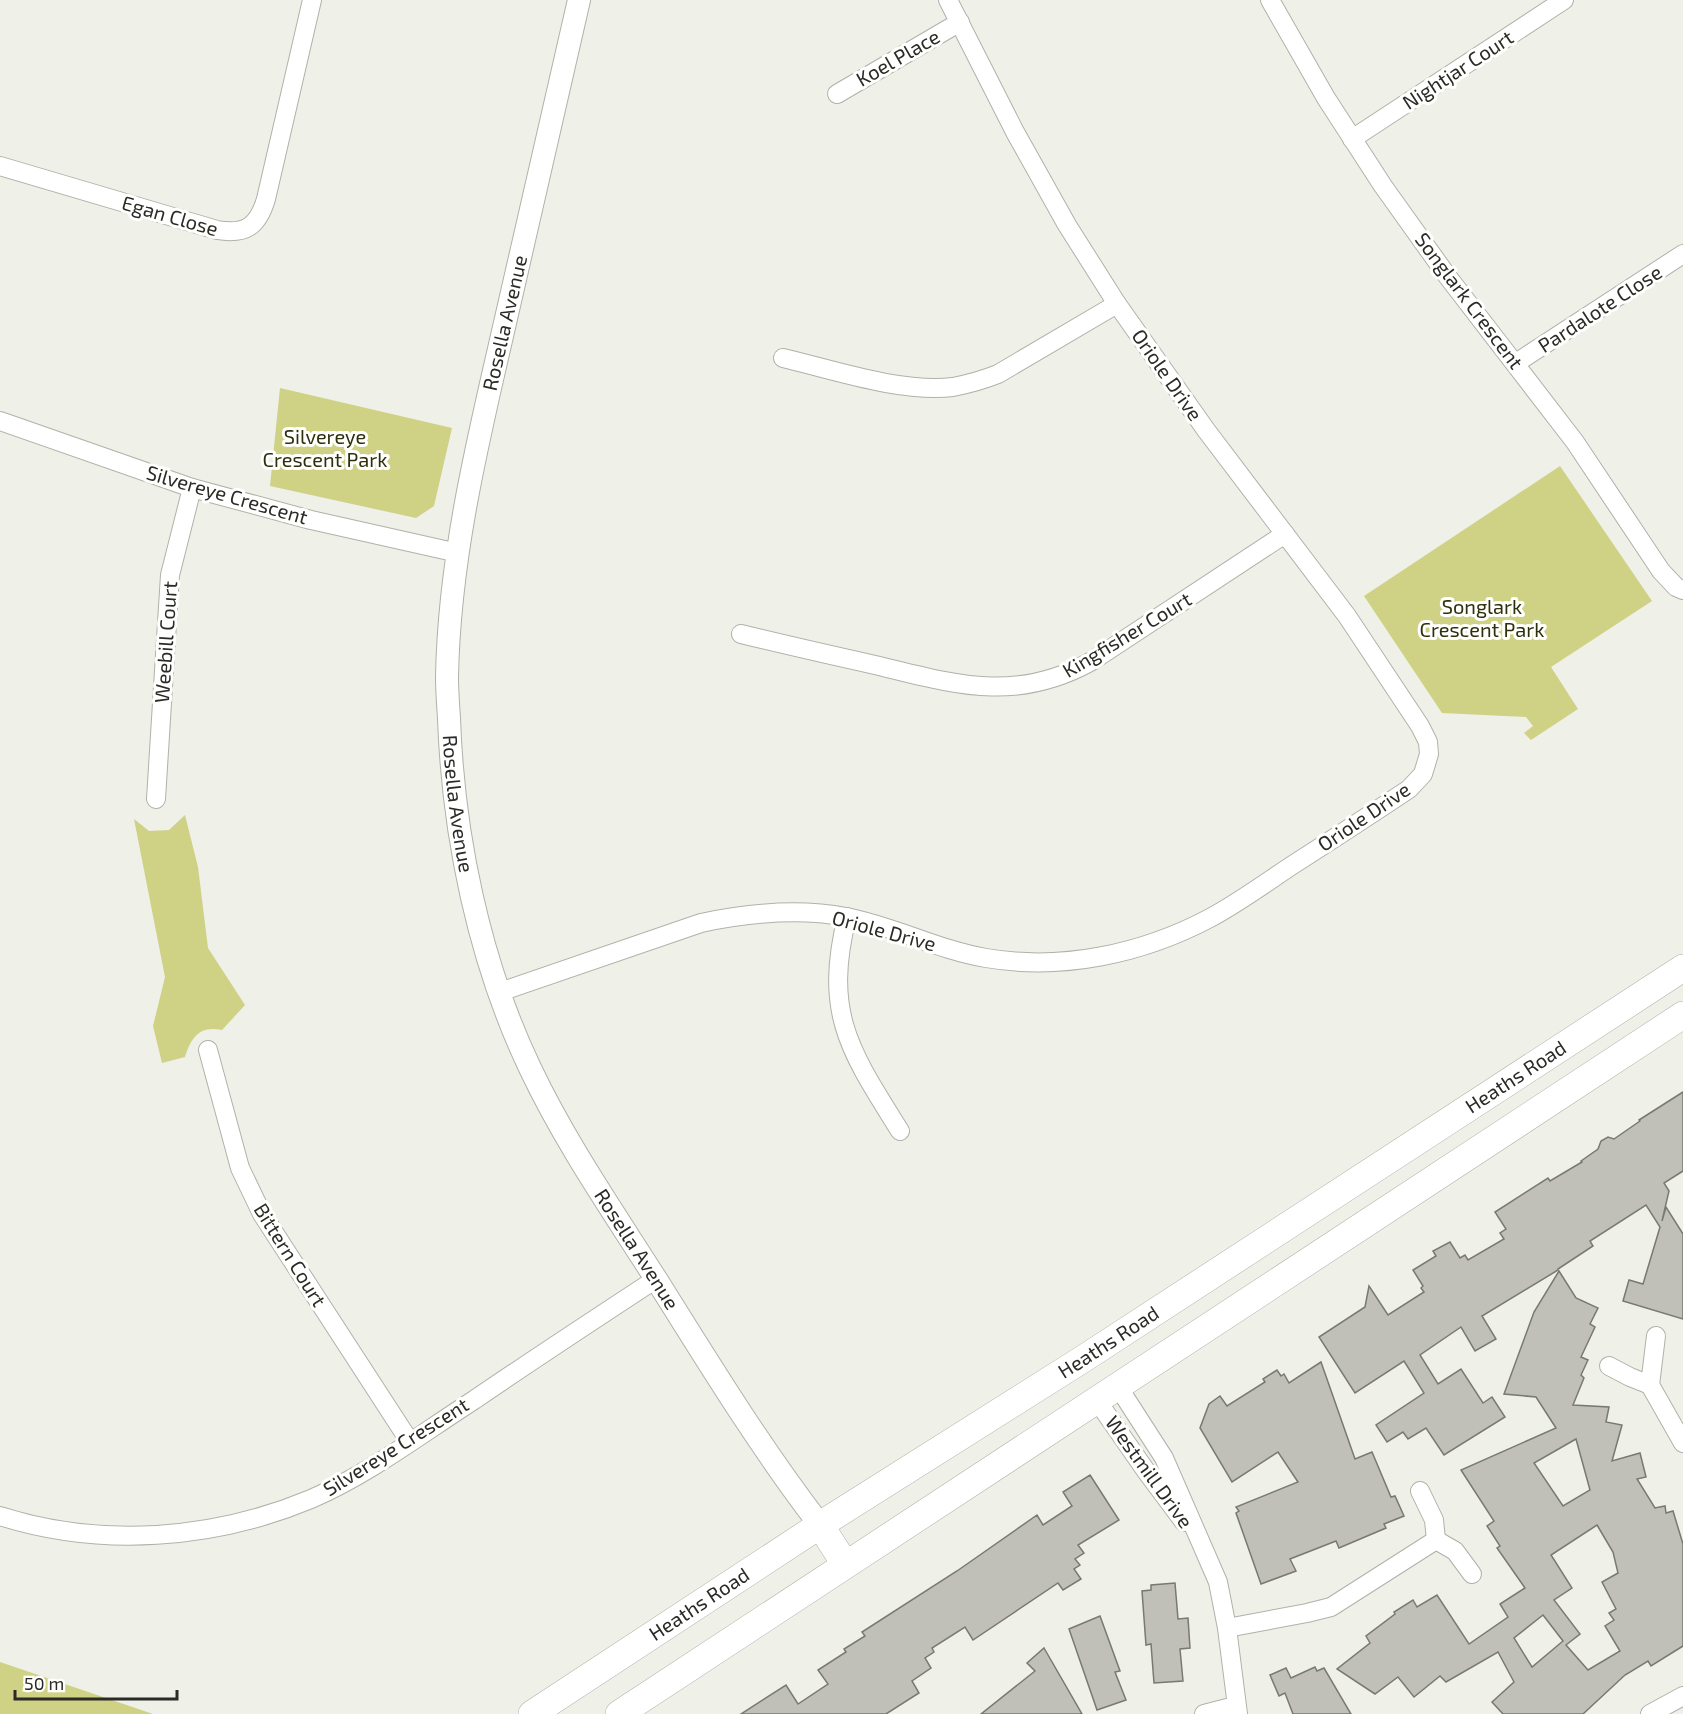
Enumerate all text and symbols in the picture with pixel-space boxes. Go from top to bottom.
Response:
street label: Koel Place [851,24,944,91]
street label: Nightjar Court [1398,24,1518,114]
street label: Egan Close [119,190,221,240]
street label: Songlark Crescent [1411,228,1529,374]
street label: Rosella Avenue [477,253,531,393]
street label: Pardalote Close [1533,259,1666,357]
street label: Oriole Drive [1127,324,1208,425]
park label: Silvereye Crescent Park [262,424,388,471]
street label: Silvereye Crescent [144,460,311,529]
street label: Weebill Court [149,580,181,704]
street label: Kingfisher Court [1058,586,1196,682]
park label: Songlark Crescent Park [1419,594,1545,641]
street label: Rosella Avenue [439,734,479,874]
street label: Oriole Drive [1313,776,1414,856]
street label: Oriole Drive [830,905,939,955]
street label: Heaths Road [1460,1035,1570,1118]
street label: Rosella Avenue [590,1184,685,1313]
street label: Bittern Court [250,1198,332,1311]
street label: Heaths Road [1053,1300,1163,1383]
street label: Silvereye Crescent [318,1392,473,1500]
street label: Westmill Drive [1101,1411,1199,1532]
street label: Heaths Road [644,1562,753,1645]
scale bar [15,1663,177,1701]
text: 50 m [24,1672,64,1694]

